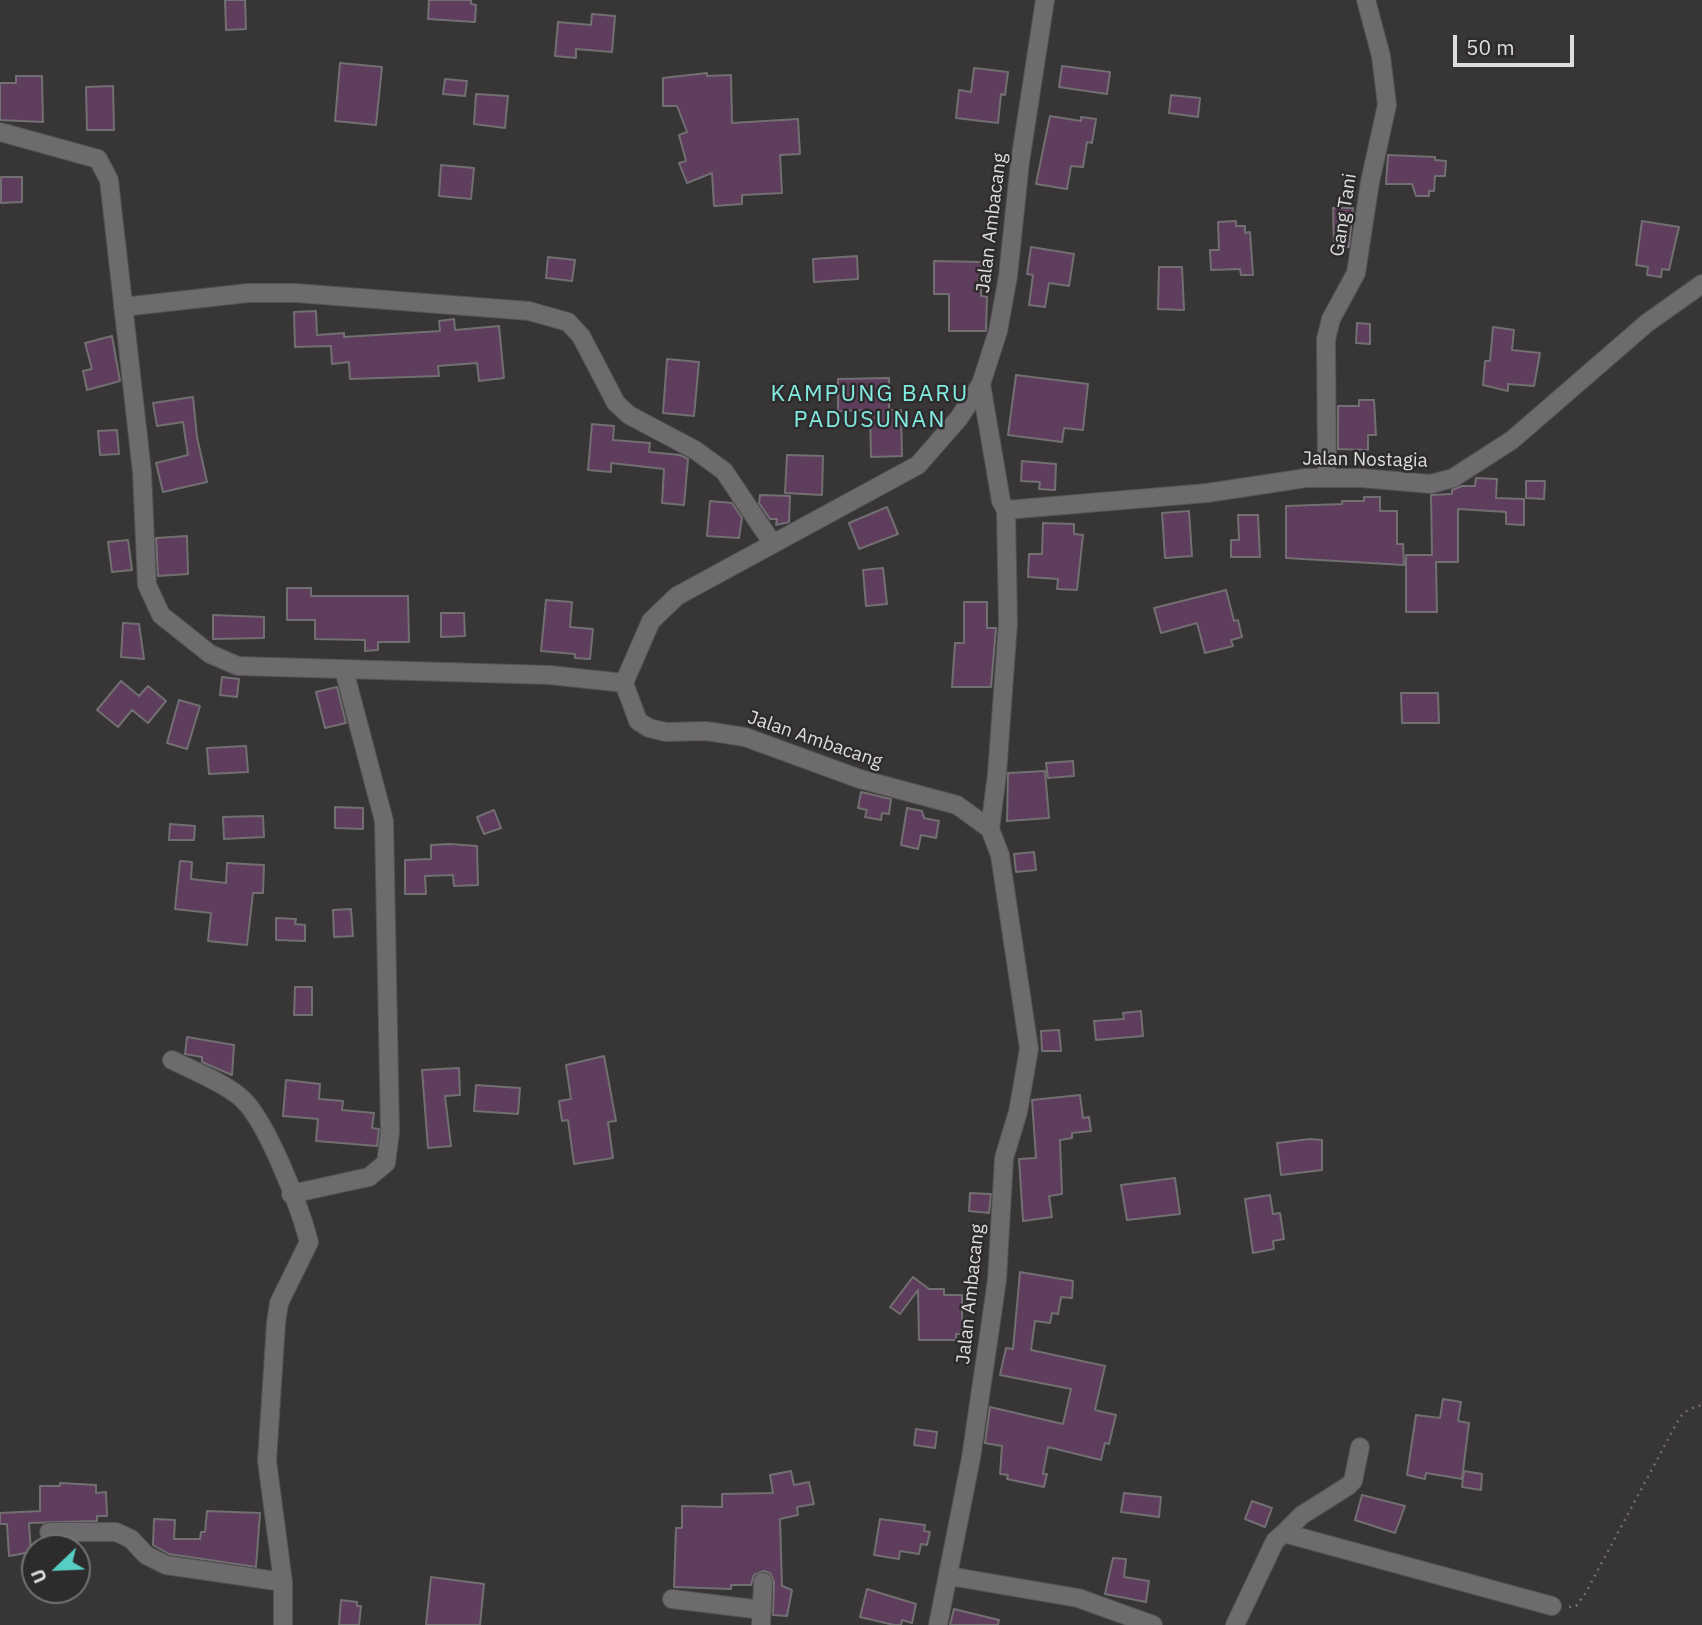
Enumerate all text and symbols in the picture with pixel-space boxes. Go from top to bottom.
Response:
scale bar [1457,21,1578,65]
text: 50 m [1466,33,1515,61]
street label: Jalan Ambacang [972,152,1012,294]
street label: Gang Tani [1326,172,1362,258]
district label: KAMPUNG BARU PADUSUNAN [772,380,968,434]
street label: Jalan Nostagia [1302,448,1428,472]
street label: Jalan Ambacang [745,706,885,774]
street label: Jalan Ambacang [952,1223,990,1365]
north arrow [21,1534,91,1604]
text: U [25,1566,52,1587]

